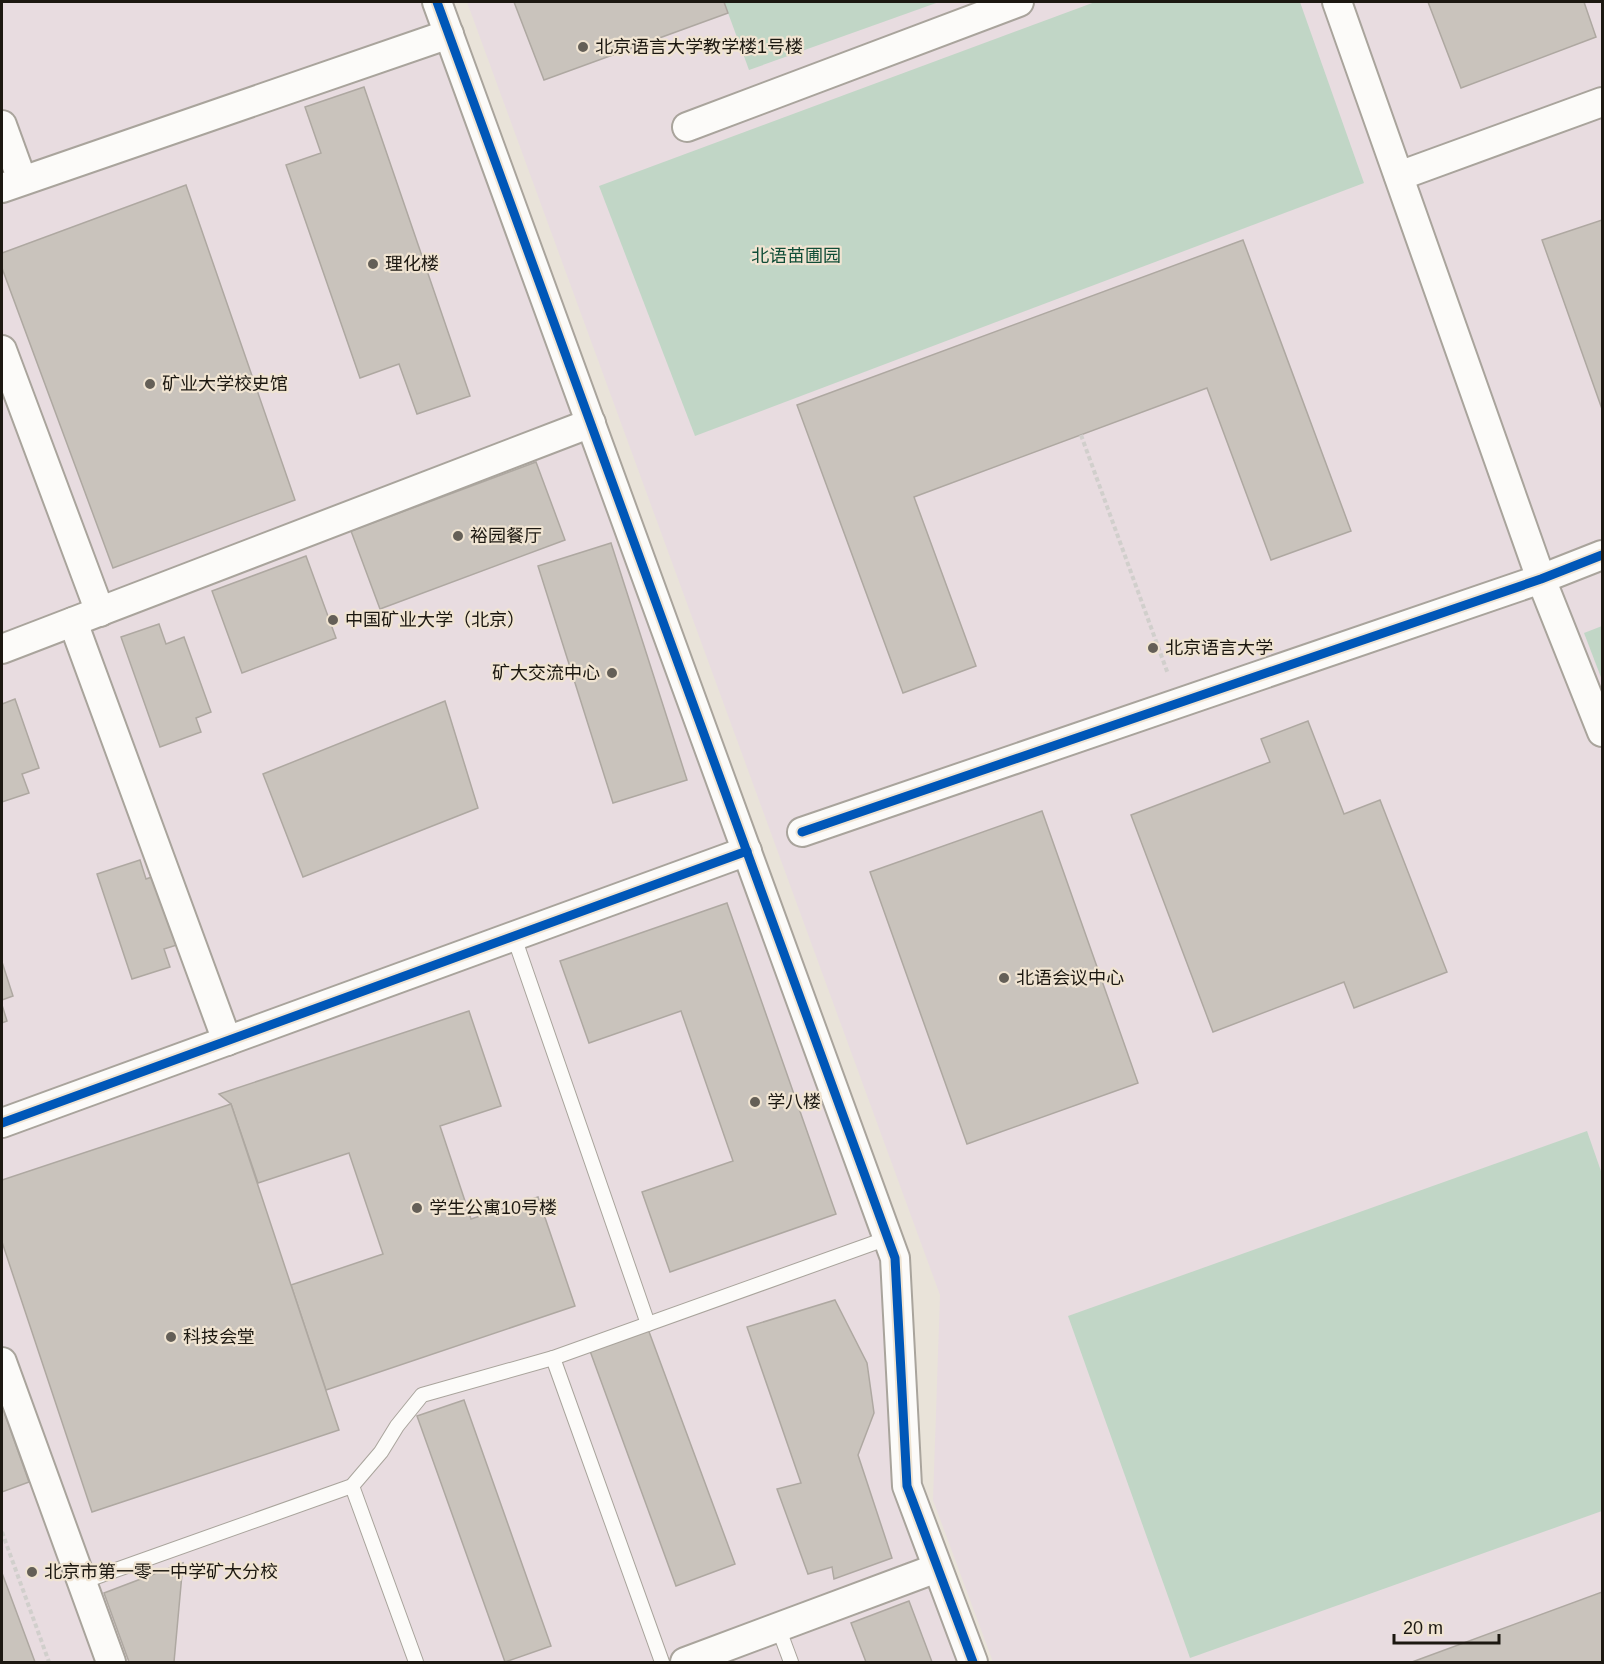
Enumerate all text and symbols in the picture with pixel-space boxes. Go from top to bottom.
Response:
place label: 北京语言大学教学楼1号楼 [595,37,803,57]
marker: 北京语言大学教学楼1号楼 [576,40,590,54]
park label: 北语苗圃园 [751,246,841,266]
place label: 理化楼 [385,254,439,274]
marker: 理化楼 [366,257,380,271]
place label: 矿业大学校史馆 [162,374,288,394]
marker: 矿业大学校史馆 [143,377,157,391]
place label: 裕园餐厅 [470,526,542,546]
marker: 裕园餐厅 [451,529,465,543]
place label: 中国矿业大学（北京） [345,610,525,630]
marker: 中国矿业大学（北京） [326,613,340,627]
place label: 北京语言大学 [1165,638,1273,658]
marker: 北京语言大学 [1146,641,1160,655]
place label: 矿大交流中心 [492,663,600,683]
marker: 矿大交流中心 [605,666,619,680]
place label: 北语会议中心 [1016,968,1124,988]
marker: 北语会议中心 [997,971,1011,985]
place label: 学八楼 [767,1092,821,1112]
marker: 学八楼 [748,1095,762,1109]
place label: 学生公寓10号楼 [429,1198,557,1218]
marker: 学生公寓10号楼 [410,1201,424,1215]
place label: 科技会堂 [183,1327,255,1347]
marker: 科技会堂 [164,1330,178,1344]
place label: 北京市第一零一中学矿大分校 [44,1562,278,1582]
marker: 北京市第一零一中学矿大分校 [25,1565,39,1579]
scale bar [1394,1607,1499,1645]
text: 20 m [1403,1618,1443,1638]

